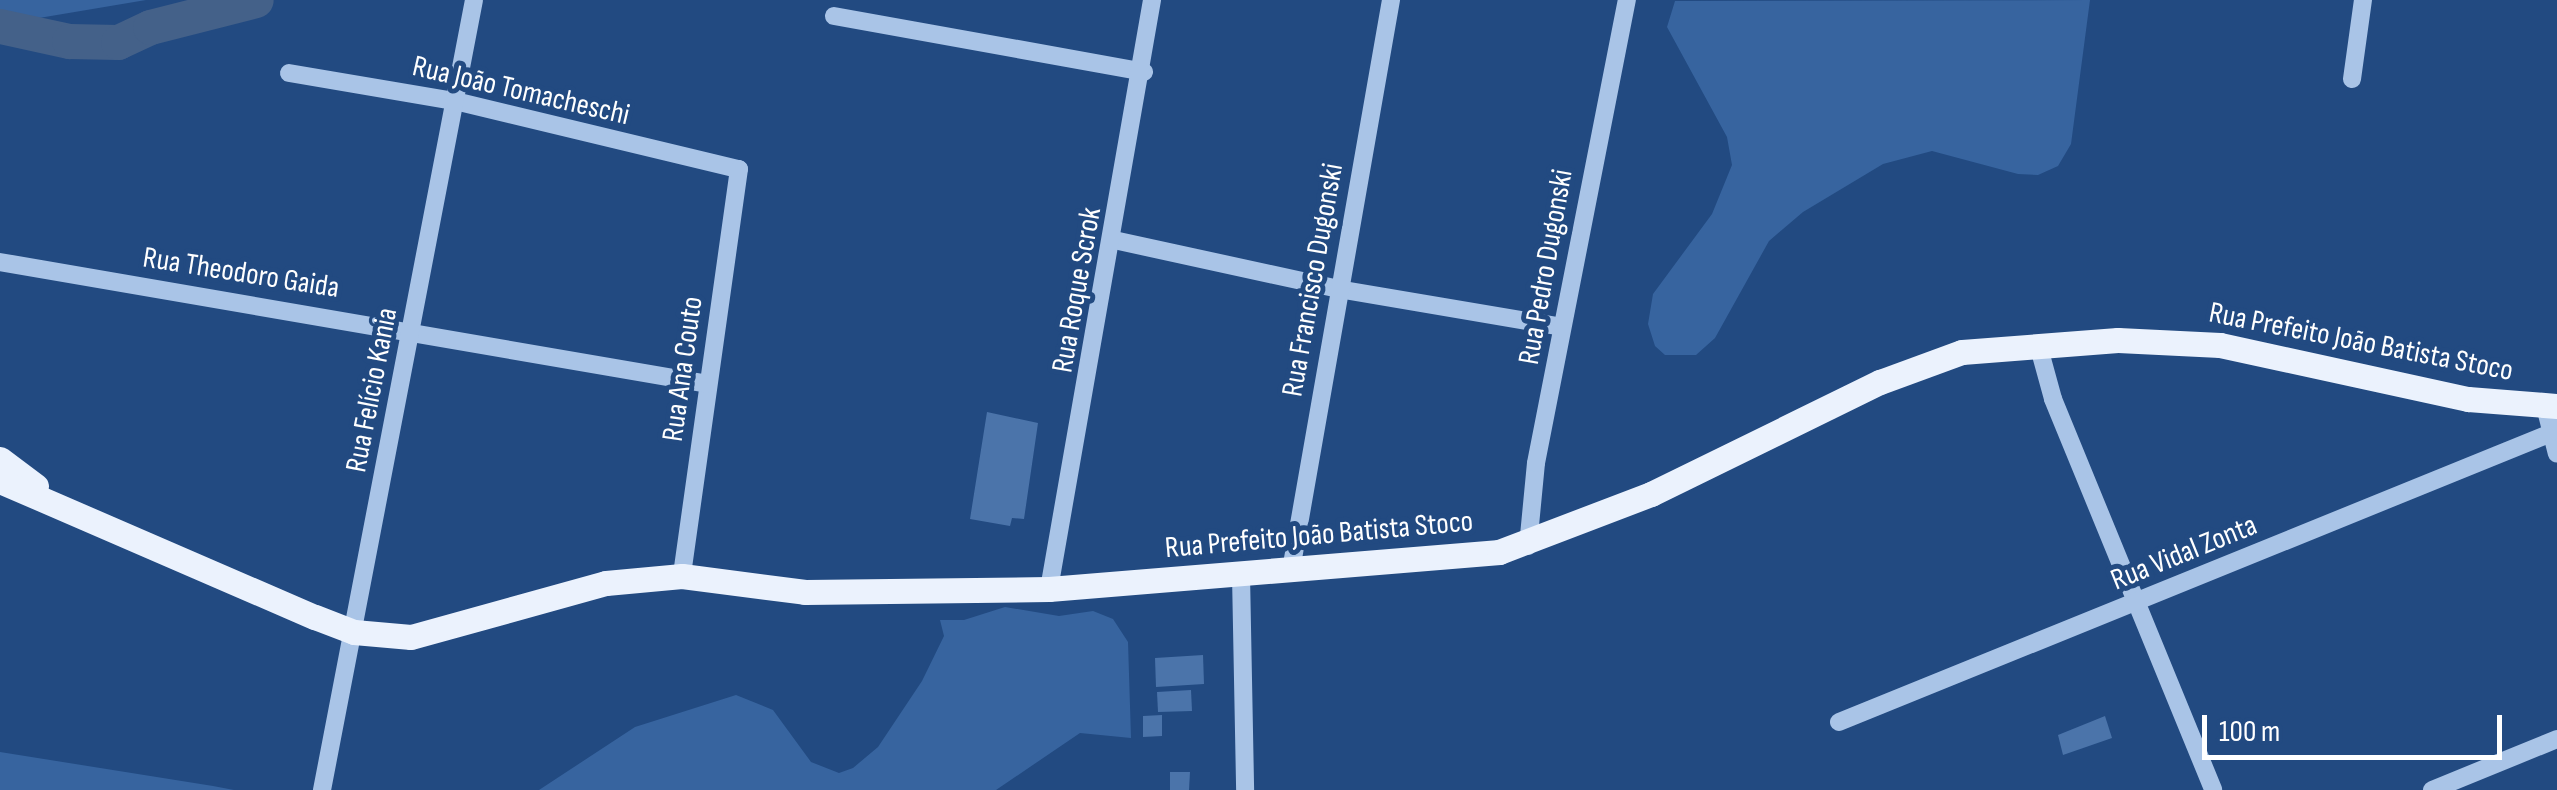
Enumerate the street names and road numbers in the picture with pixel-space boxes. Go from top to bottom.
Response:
street label: Rua João Tomacheschi [409,49,633,133]
street label: Rua Francisco Dugonski [1275,161,1351,399]
street label: Rua Pedro Dugonski [1511,167,1581,367]
street label: Rua Roque Scrok [1045,205,1109,375]
street label: Rua Theodoro Gaida [140,240,342,306]
street label: Rua Ana Couto [655,294,711,444]
street label: Rua Prefeito João Batista Stoco [2206,295,2516,389]
street label: Rua Felício Kania [338,305,406,475]
street label: Rua Prefeito João Batista Stoco [1164,504,1474,566]
street label: Rua Vidal Zonta [2106,507,2262,599]

